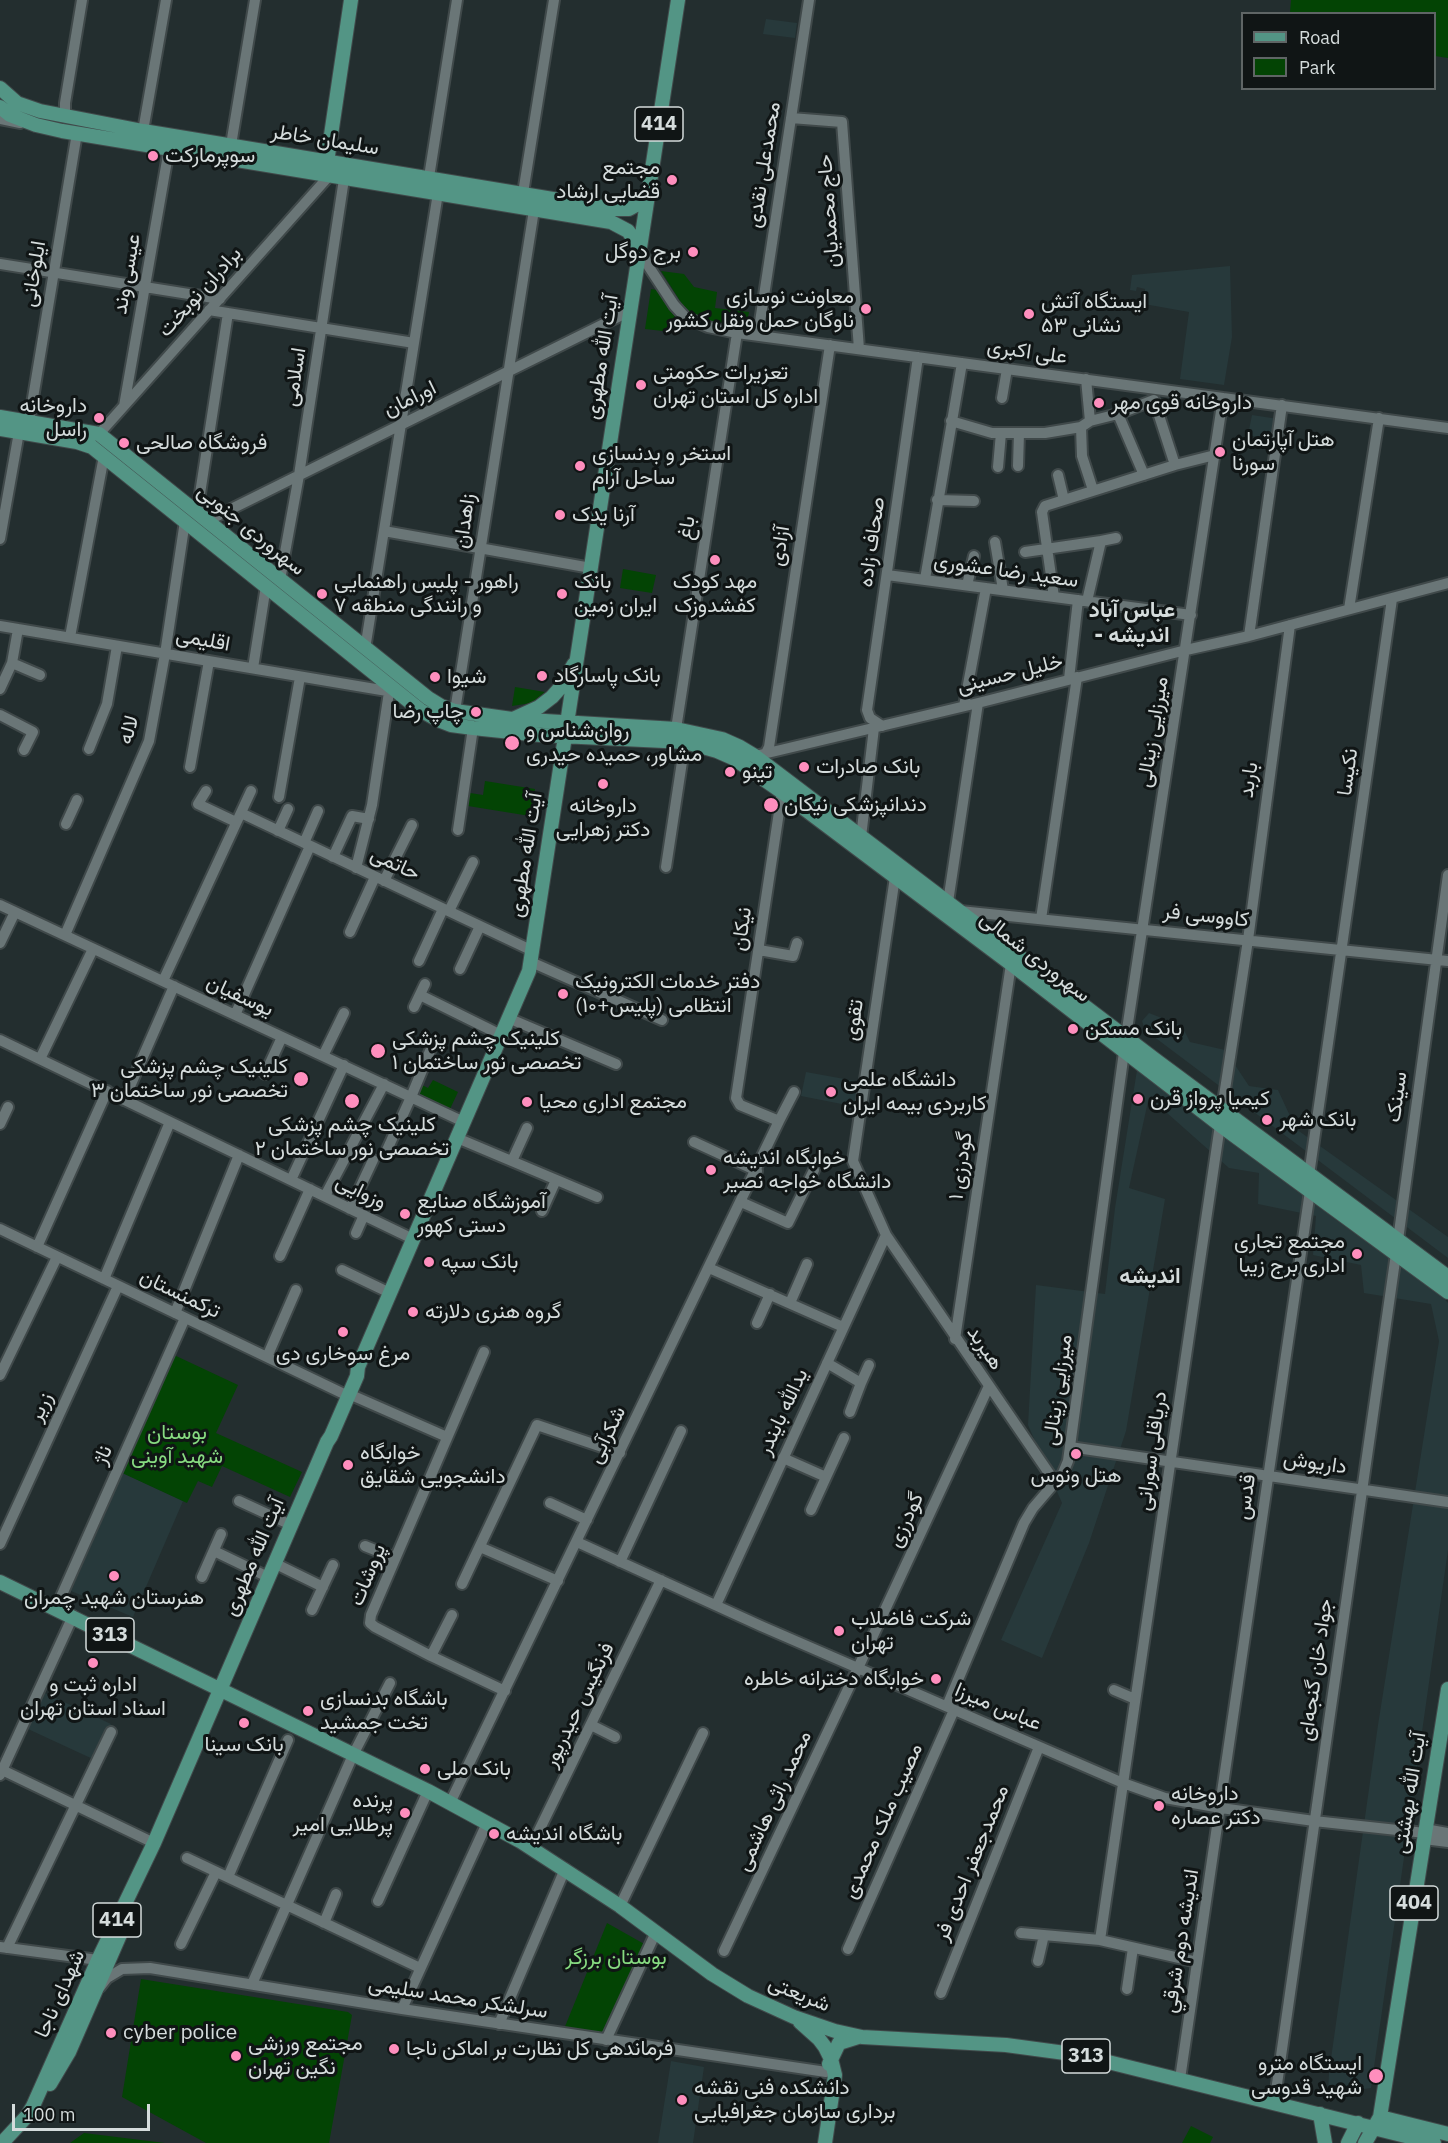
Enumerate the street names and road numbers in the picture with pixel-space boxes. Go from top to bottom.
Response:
street label: محمدعلی نقدی [742,100,786,230]
road number: 414 [635,107,683,141]
street label: سلیمان خاطر [269,119,381,161]
street label: حاج محمدیان [812,153,846,269]
street label: عیسی وند [108,232,146,316]
street label: ایلوخانی [16,239,52,309]
street label: برادران نوبخت [153,242,247,342]
street label: آیت الله مطهری [580,293,624,421]
street label: علی‌ اکبری [985,334,1069,370]
street label: اسلامی [278,346,312,408]
street label: اورامان [379,375,441,423]
street label: سهروردی جنوبی [192,479,310,581]
street label: زاهدان [449,492,481,550]
street label: صحاف زاده [853,495,891,589]
street label: باغ [673,514,701,542]
street label: آزادی [764,524,796,568]
street label: سعید رضا عشوری [932,548,1080,594]
street label: اقلیمی [174,623,232,657]
street label: خلیل حسینی [954,649,1066,699]
street label: میرزایی زینالی [1132,675,1174,789]
street label: لاله [113,713,145,747]
street label: نکیسا [1332,747,1364,797]
street label: باربد [1234,761,1264,799]
street label: آیت الله مطهری [504,791,548,919]
street label: حاتمی [366,842,424,886]
street label: کاووسی فر [1162,899,1250,933]
street label: نیکان [726,905,758,953]
street label: سهروردی شمالی [975,906,1095,1008]
street label: یوسفیان [202,970,278,1022]
street label: تقوی [839,998,869,1042]
street label: سینک [1381,1070,1413,1124]
street label: گودرزی ۱ [944,1130,978,1202]
street label: وزوایی [331,1169,391,1215]
street label: ترکمنستان [136,1264,224,1324]
street label: هیربد [961,1321,1009,1375]
street label: میرزایی زینالی [1038,1333,1078,1447]
street label: یدالله بایندر [752,1365,814,1459]
street label: زریر [23,1388,59,1426]
street label: دریاقلی سورانی [1131,1390,1173,1512]
street label: شکرآبی [582,1402,632,1468]
street label: ناژ [88,1441,118,1469]
street label: داریوش [1282,1446,1348,1480]
street label: قدس [1230,1473,1262,1521]
street label: گودرزی [882,1489,930,1551]
street label: آیت الله مطهری [218,1494,290,1620]
street label: پروشات [344,1540,392,1610]
street label: جواد خان گنجه‌ای [1294,1597,1338,1743]
road number: 313 [86,1618,134,1652]
street label: فرنگیس حیدرپور [538,1638,620,1772]
street label: عباس میرزا [951,1678,1045,1736]
street label: محمد راثی هاشمی [730,1727,818,1875]
street label: آیت الله بهشتی [1388,1730,1432,1856]
street label: مصیب ملک محمدی [837,1739,929,1903]
street label: محمدجعفر احدی فر [929,1781,1015,1945]
street label: انديشه دوم شرقي [1157,1867,1205,2015]
road number: 404 [1390,1886,1438,1920]
road number: 414 [93,1903,141,1937]
street label: شهدای ناجا [29,1946,91,2042]
street label: شریعتی [764,1970,834,2018]
street label: سرلشکر محمد سلیمی [366,1971,550,2025]
road number: 313 [1062,2039,1110,2073]

